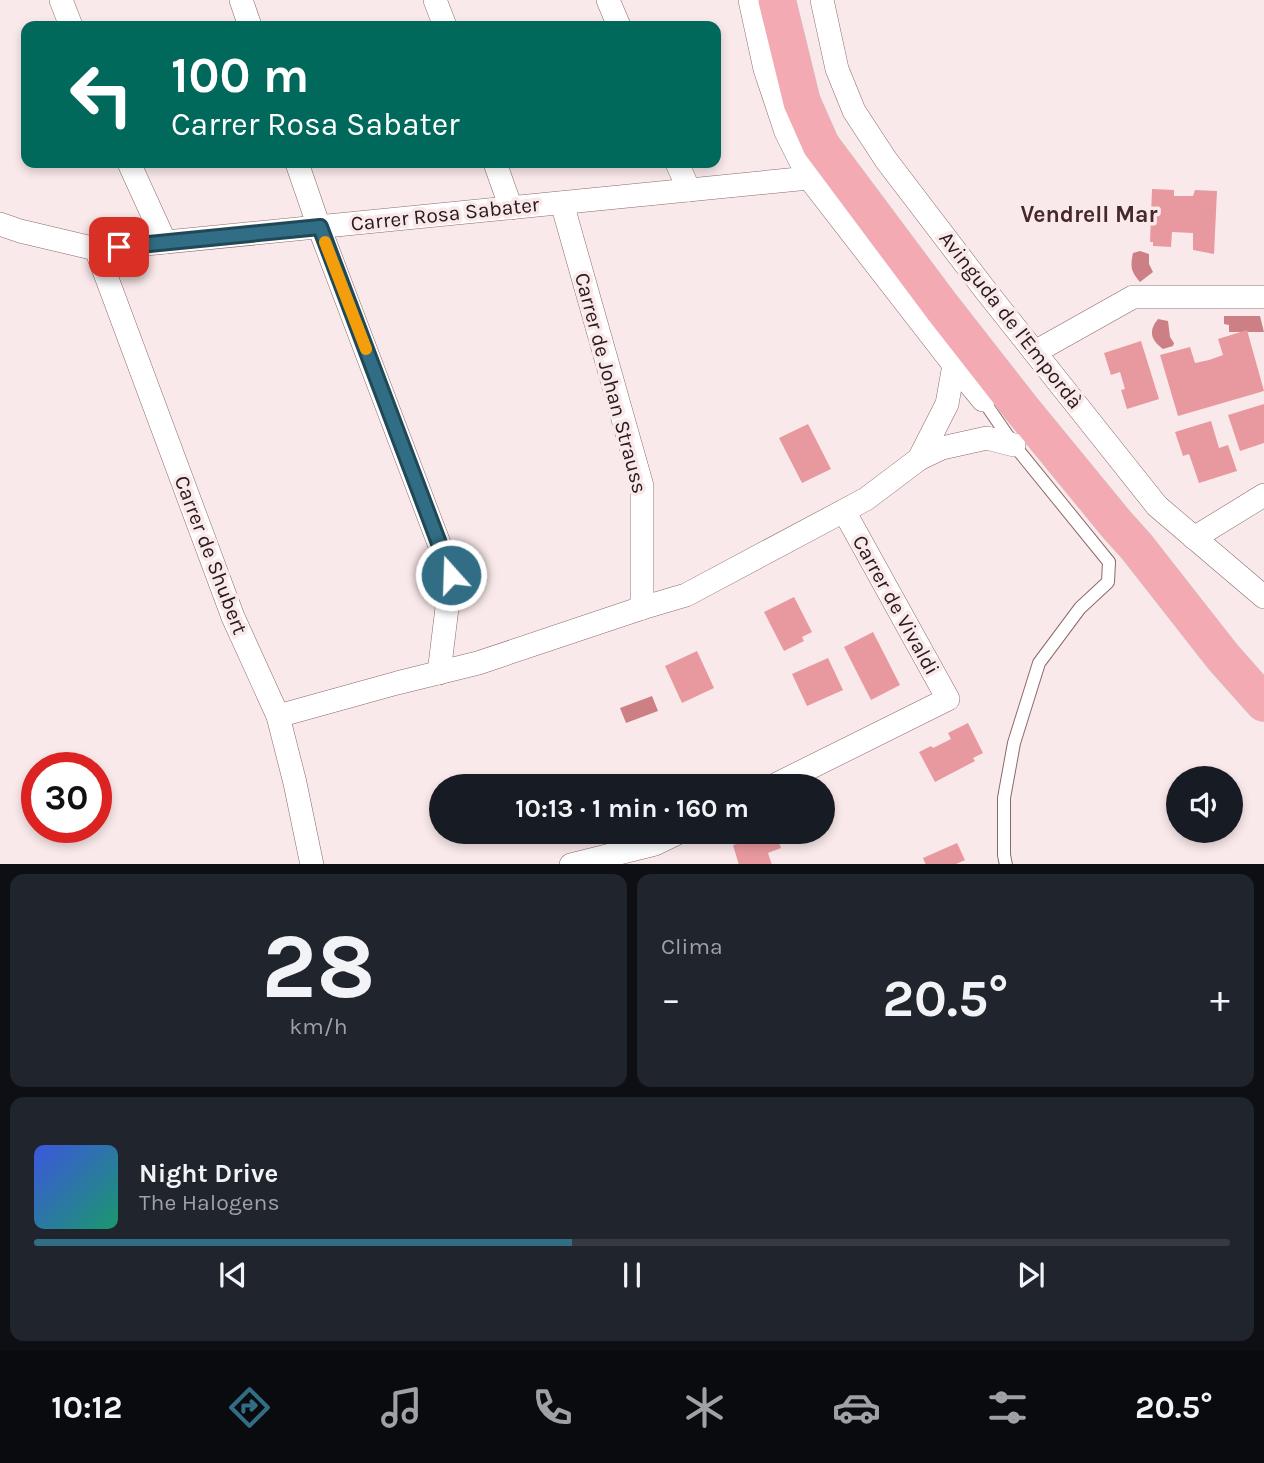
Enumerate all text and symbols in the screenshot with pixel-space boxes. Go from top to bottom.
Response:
text: 100 m [171,47,309,104]
icon: left [56,49,147,140]
text: Carrer Rosa Sabater [171,106,460,143]
street label: Carrer Rosa Sabater [350,192,541,236]
district label: Vendrell Mar [1020,201,1158,228]
pin [89,217,149,277]
street label: Avinguda de l'Empordà [934,227,1088,413]
icon: arrive [100,228,138,266]
street label: Carrer de Johan Strauss [570,270,652,496]
street label: Carrer de Shubert [170,472,252,638]
street label: Carrer de Vivaldi [848,531,944,679]
position arrow [414,538,488,612]
speed limit sign: 30 [21,752,112,843]
map controls [1166,766,1243,843]
button: sound [1166,766,1243,843]
text: 10:13 · 1 min · 160 m [515,793,749,824]
text: 28 [262,914,375,1020]
text: Clima [661,933,723,960]
text: 20.5° [883,968,1009,1029]
text: − [661,977,681,1022]
text: + [1210,977,1230,1022]
text: km/h [289,1013,348,1040]
text: Night Drive [139,1158,278,1189]
text: The Halogens [139,1189,279,1216]
icon: previous [214,1256,252,1294]
icon: pause [613,1256,651,1294]
icon: next [1012,1256,1050,1294]
icon: directions [225,1383,274,1432]
icon: music [377,1383,426,1432]
icon: phone [528,1383,577,1432]
icon: climate [680,1383,729,1432]
icon: car [832,1383,881,1432]
icon: filters [983,1383,1032,1432]
text: 10:12 [51,1389,122,1426]
text: 20.5° [1135,1389,1213,1426]

